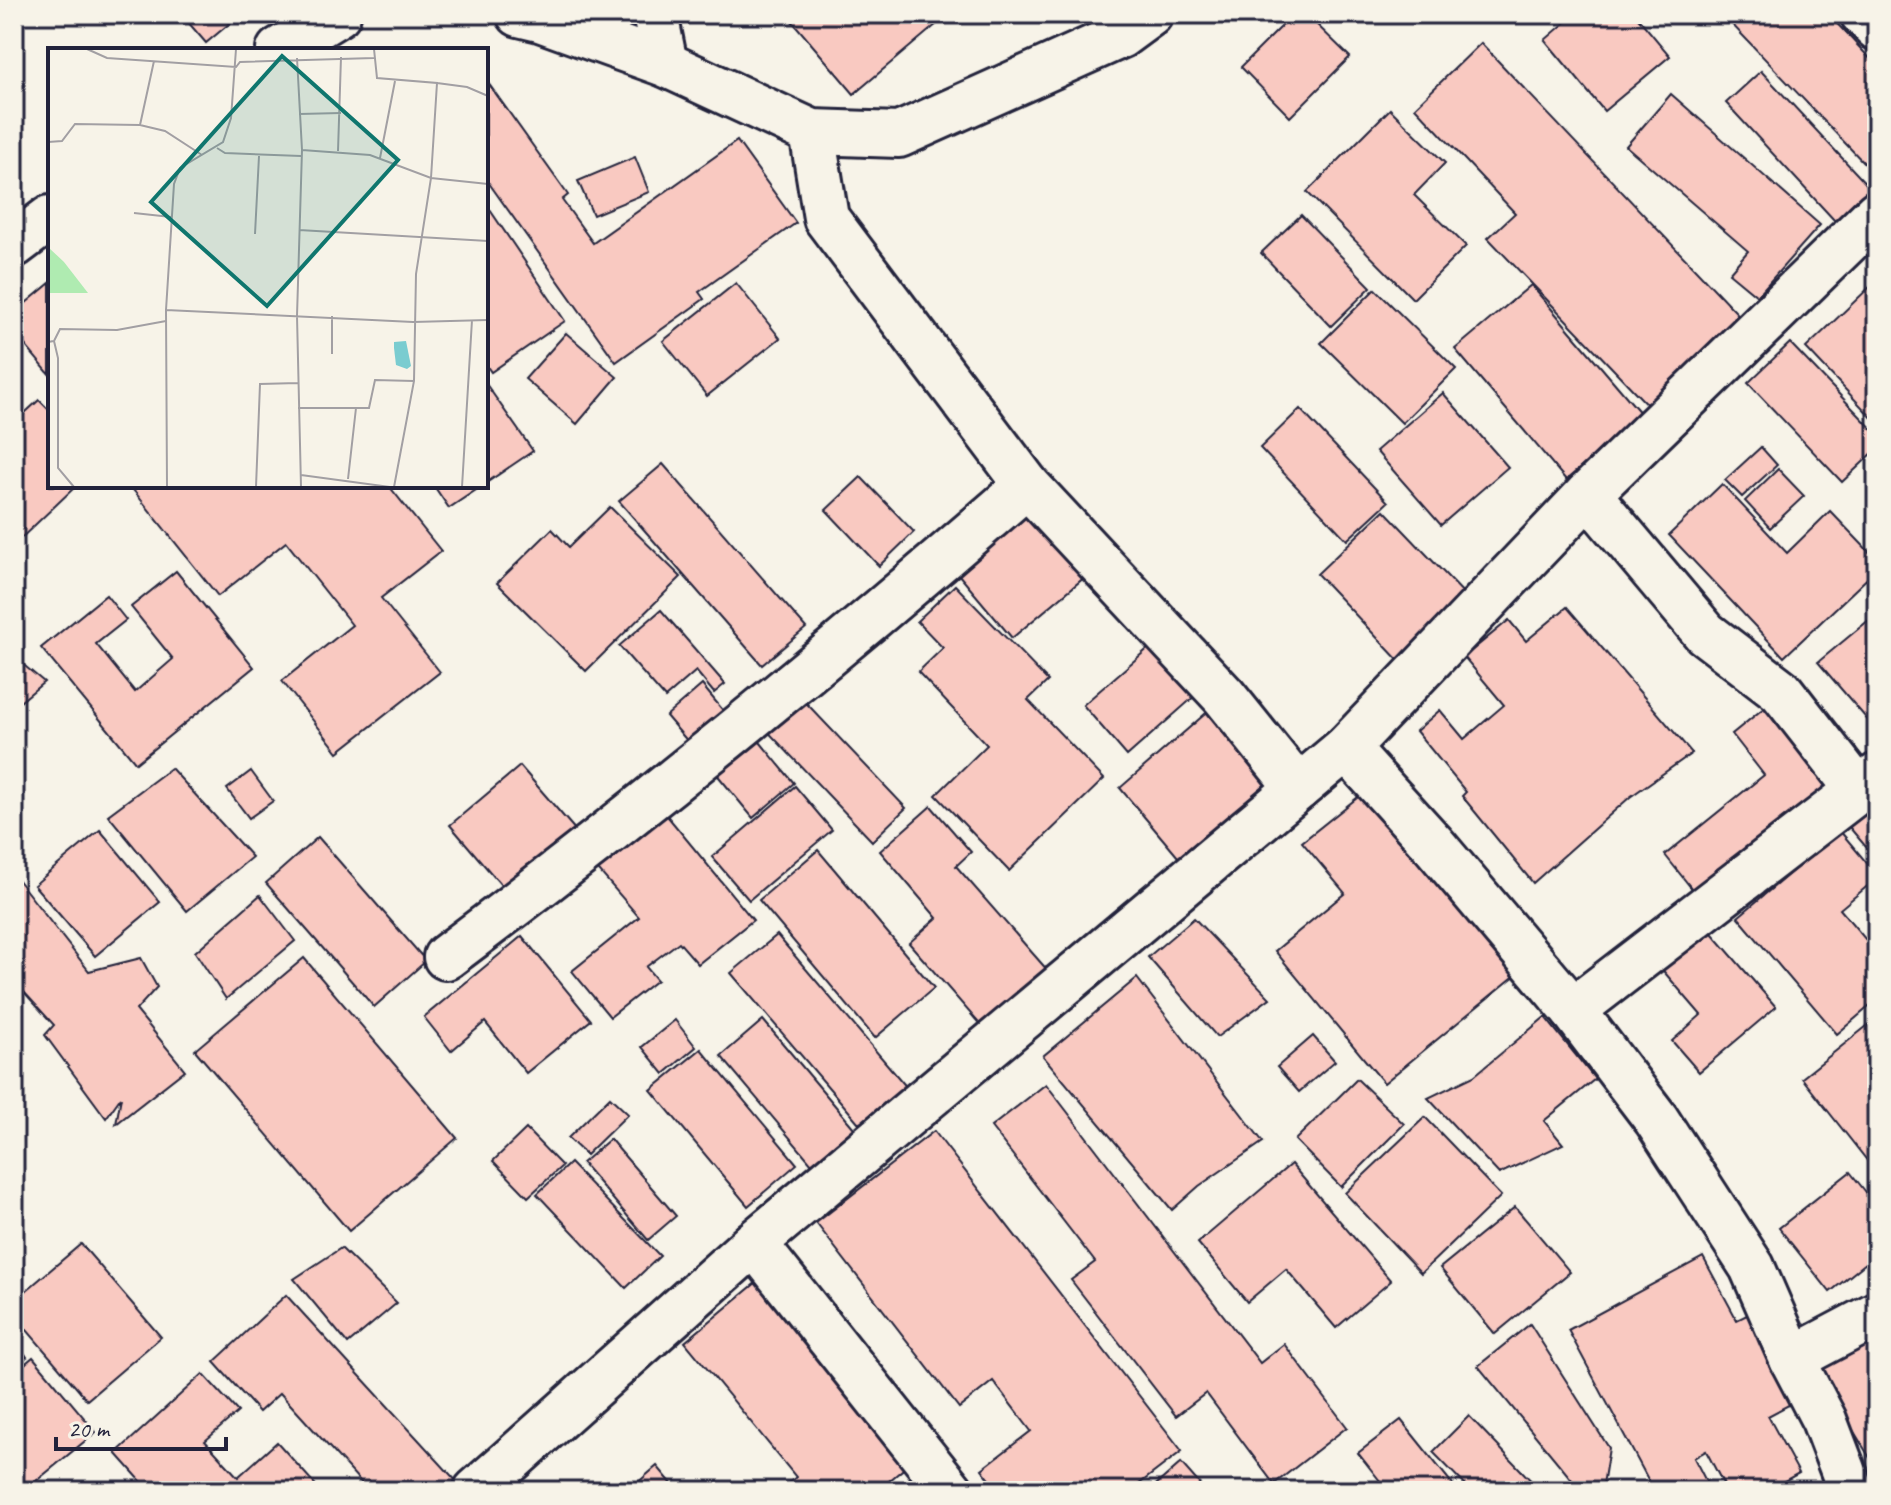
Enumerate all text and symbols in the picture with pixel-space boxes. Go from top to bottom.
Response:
inset map [48,48,488,488]
scale bar [56,1401,226,1451]
text: 20 m [68,1414,111,1444]

